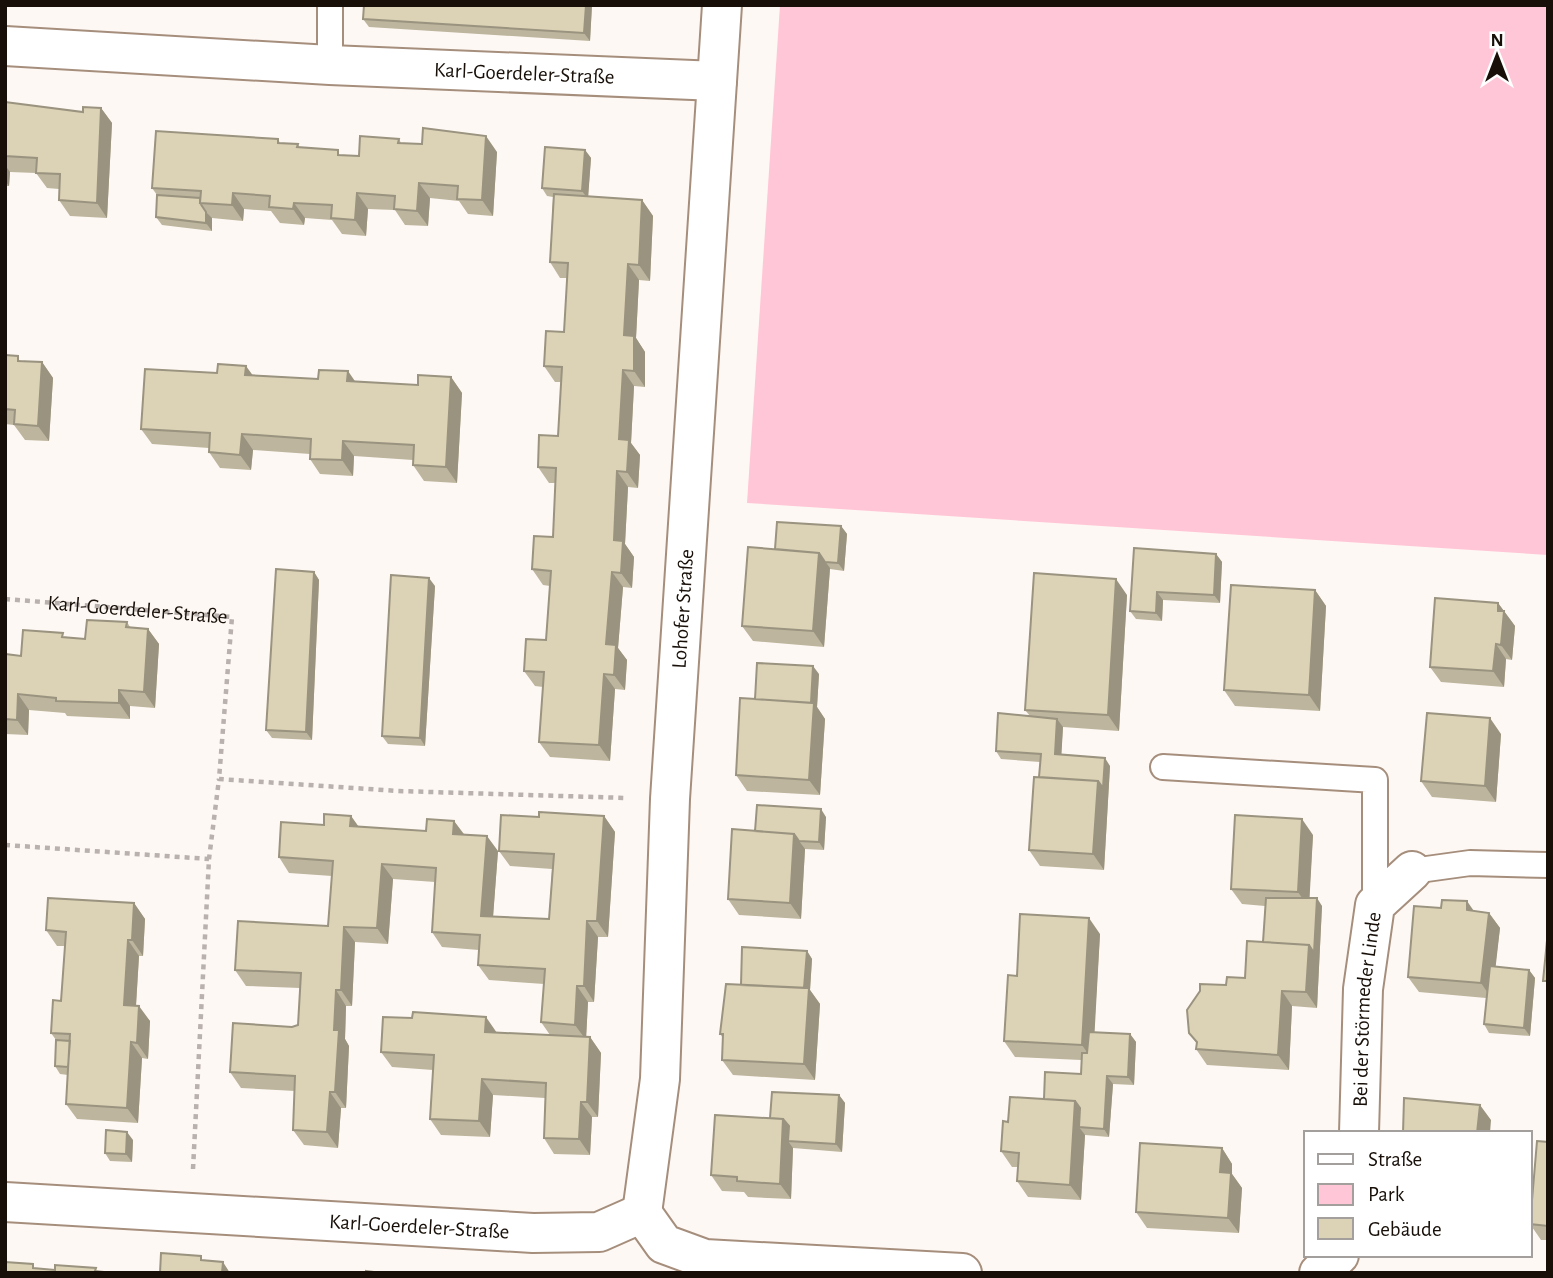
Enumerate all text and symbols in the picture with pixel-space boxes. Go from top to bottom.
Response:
north arrow [1462,21,1532,91]
text: N [1490,31,1504,50]
street label: Karl-Goerdeler-Straße [434,59,615,87]
street label: Lohofer Straße [668,548,697,669]
street label: Karl-Goerdeler-Straße [47,592,228,627]
street label: Bei der Störmeder Linde [1349,910,1384,1107]
legend [1304,1131,1532,1257]
text: Straße [1368,1149,1422,1170]
text: Park [1368,1184,1405,1205]
street label: Karl-Goerdeler-Straße [329,1211,510,1242]
text: Gebäude [1368,1219,1442,1240]

